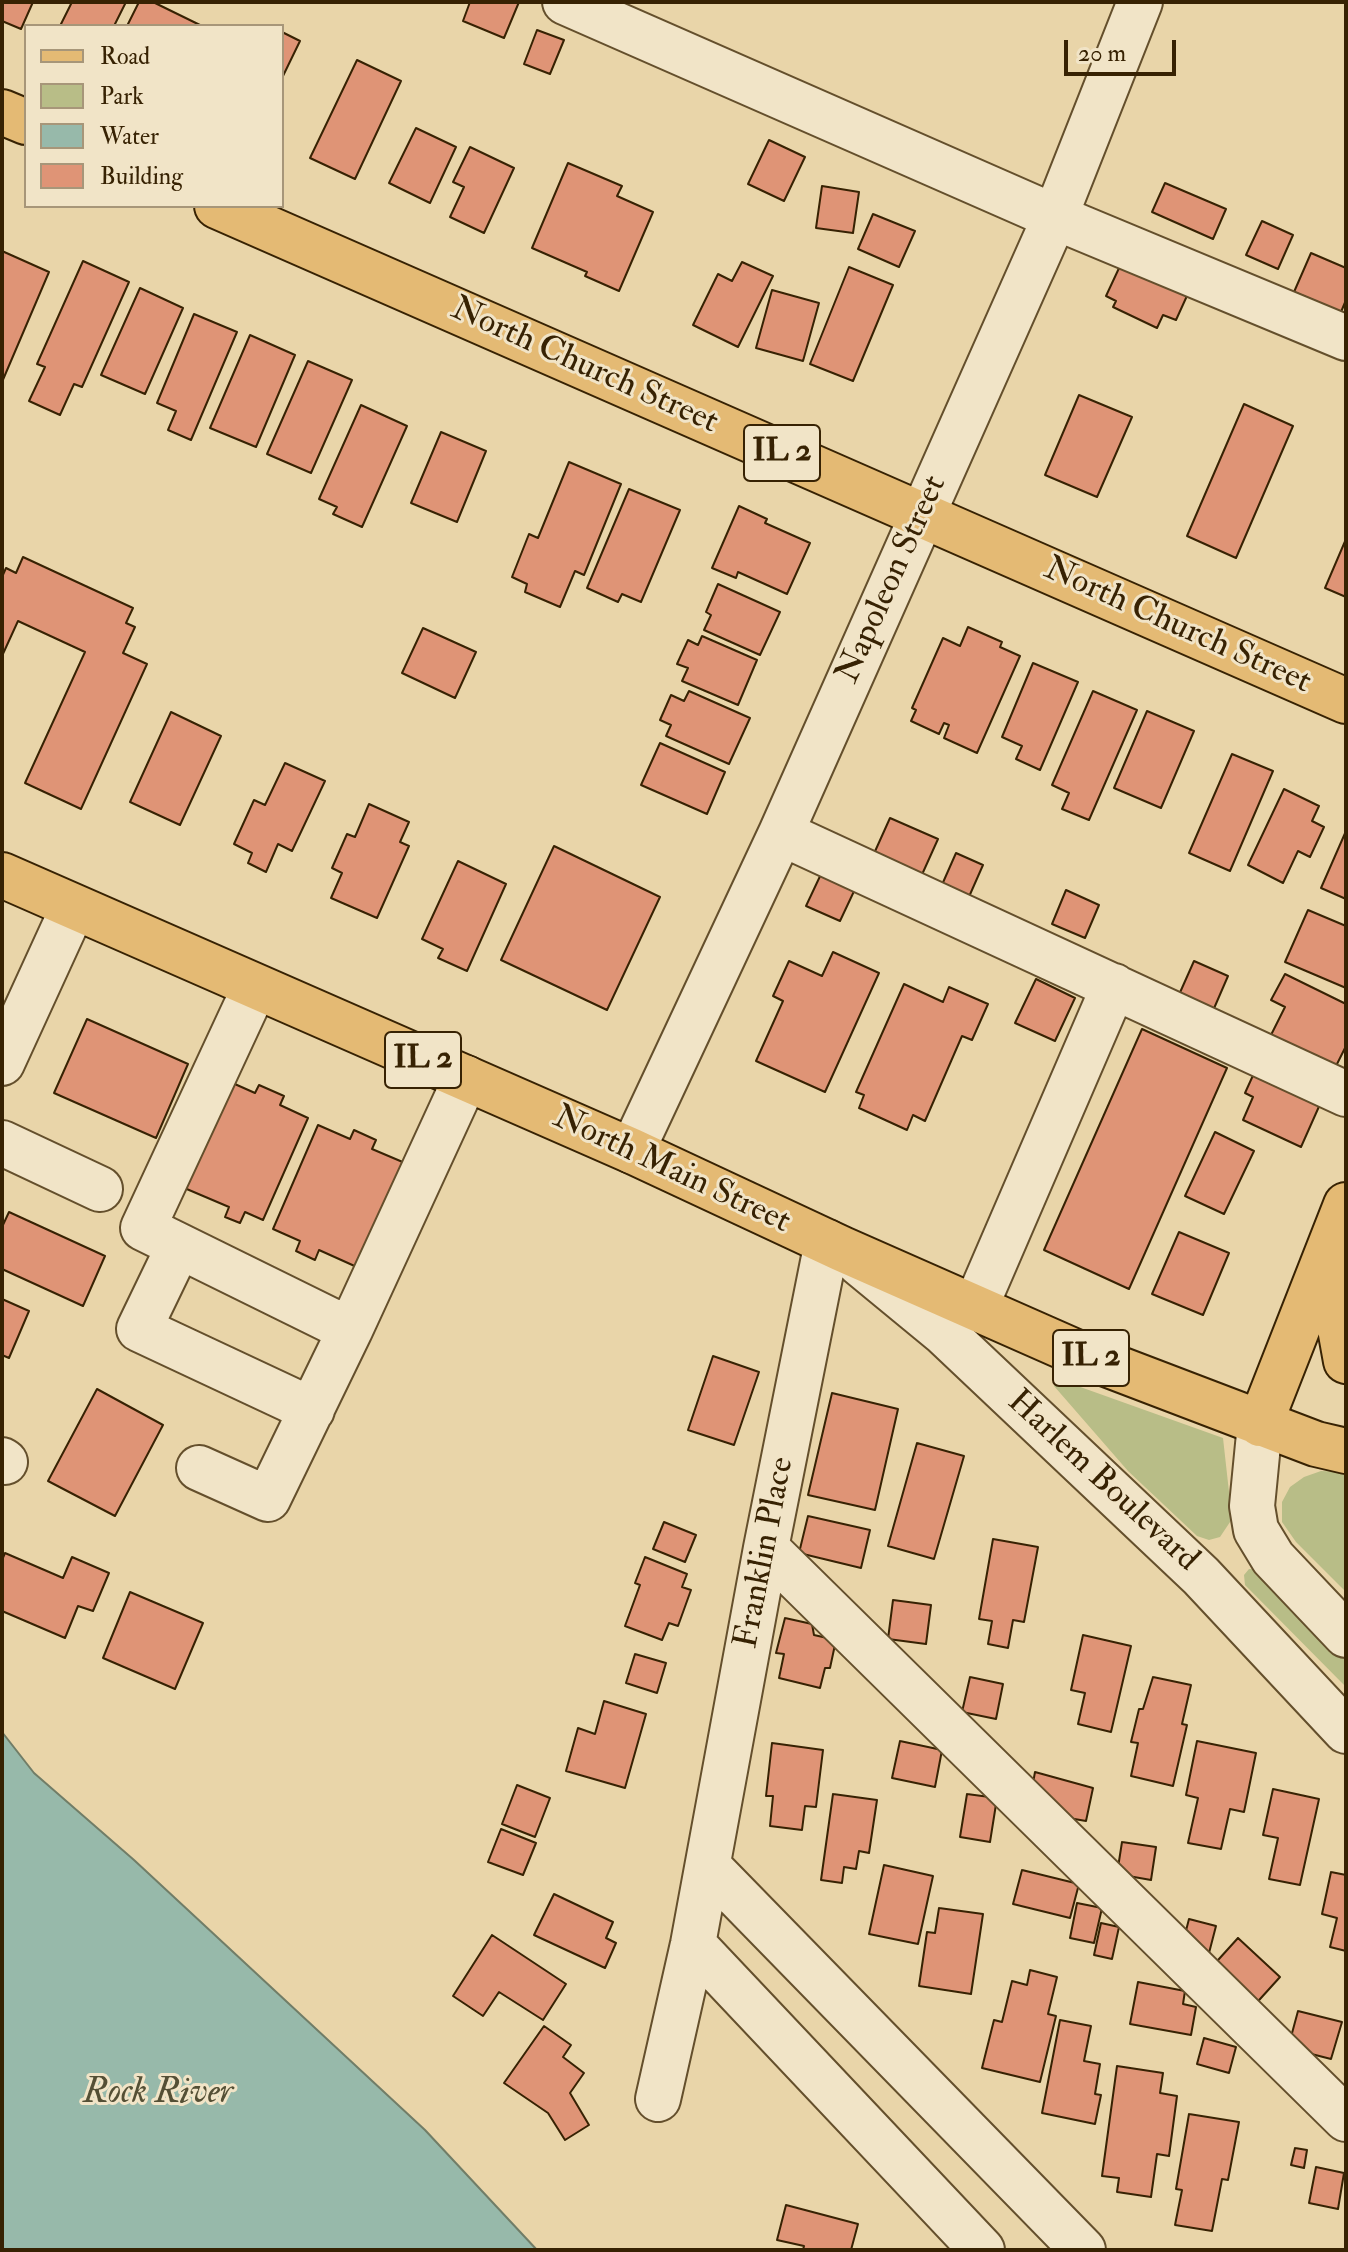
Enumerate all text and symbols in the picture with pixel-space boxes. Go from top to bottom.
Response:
legend [24,24,284,208]
scale bar [1068,24,1180,74]
text: 20 m [1078,38,1126,69]
text: Road [100,41,150,72]
text: Park [100,81,144,112]
text: Water [100,121,159,152]
text: Building [100,161,183,192]
street label: North Church Street [444,290,724,444]
road number: IL 2 [744,425,820,481]
street label: Napoleon Street [829,470,957,690]
street label: North Church Street [1037,550,1317,704]
road number: IL 2 [385,1032,461,1088]
street label: North Main Street [546,1098,796,1244]
road number: IL 2 [1053,1330,1129,1386]
street label: Harlem Boulevard [998,1383,1206,1581]
street label: Franklin Place [727,1454,805,1652]
water label: Rock River [83,2072,233,2116]

